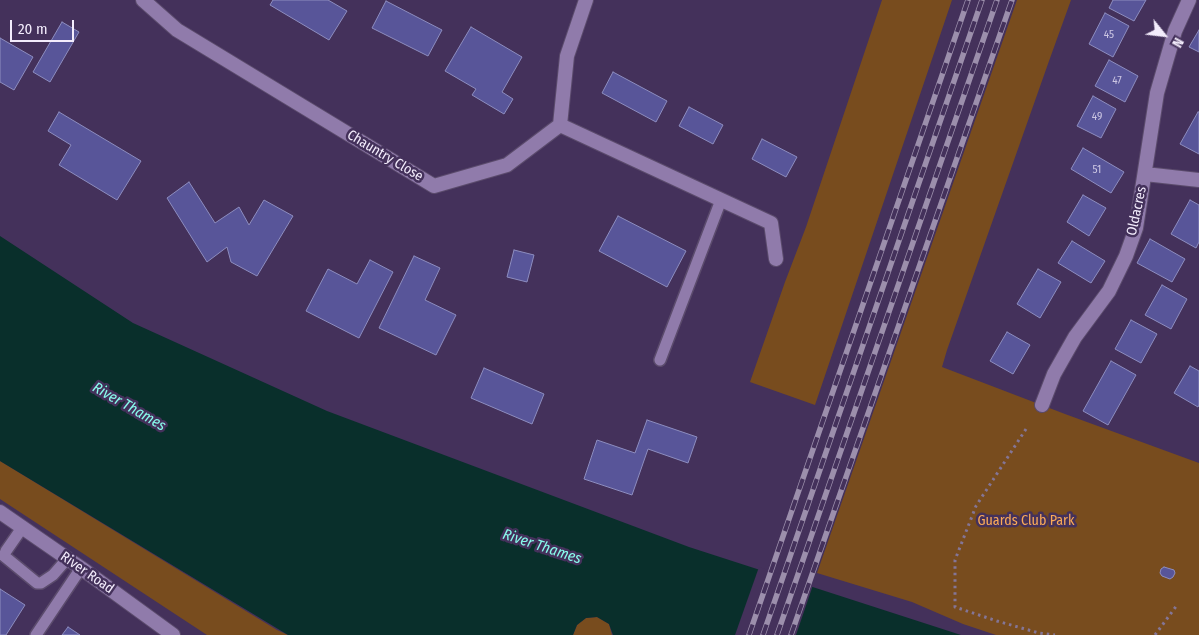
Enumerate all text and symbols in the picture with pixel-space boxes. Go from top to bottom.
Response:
scale bar [12,10,76,42]
north arrow [1139,10,1189,60]
text: 20 m [18,20,48,38]
house number: 45 [1104,28,1114,42]
text: N [1168,35,1187,50]
house number: 47 [1112,74,1122,88]
house number: 49 [1092,110,1102,124]
street label: Chauntry Close [344,127,426,185]
house number: 51 [1093,163,1101,177]
street label: Oldacres [1124,185,1150,237]
water label: River Thames [89,379,169,435]
park label: Guards Club Park [977,513,1075,529]
water label: River Thames [500,526,584,568]
street label: River Road [57,548,117,598]

